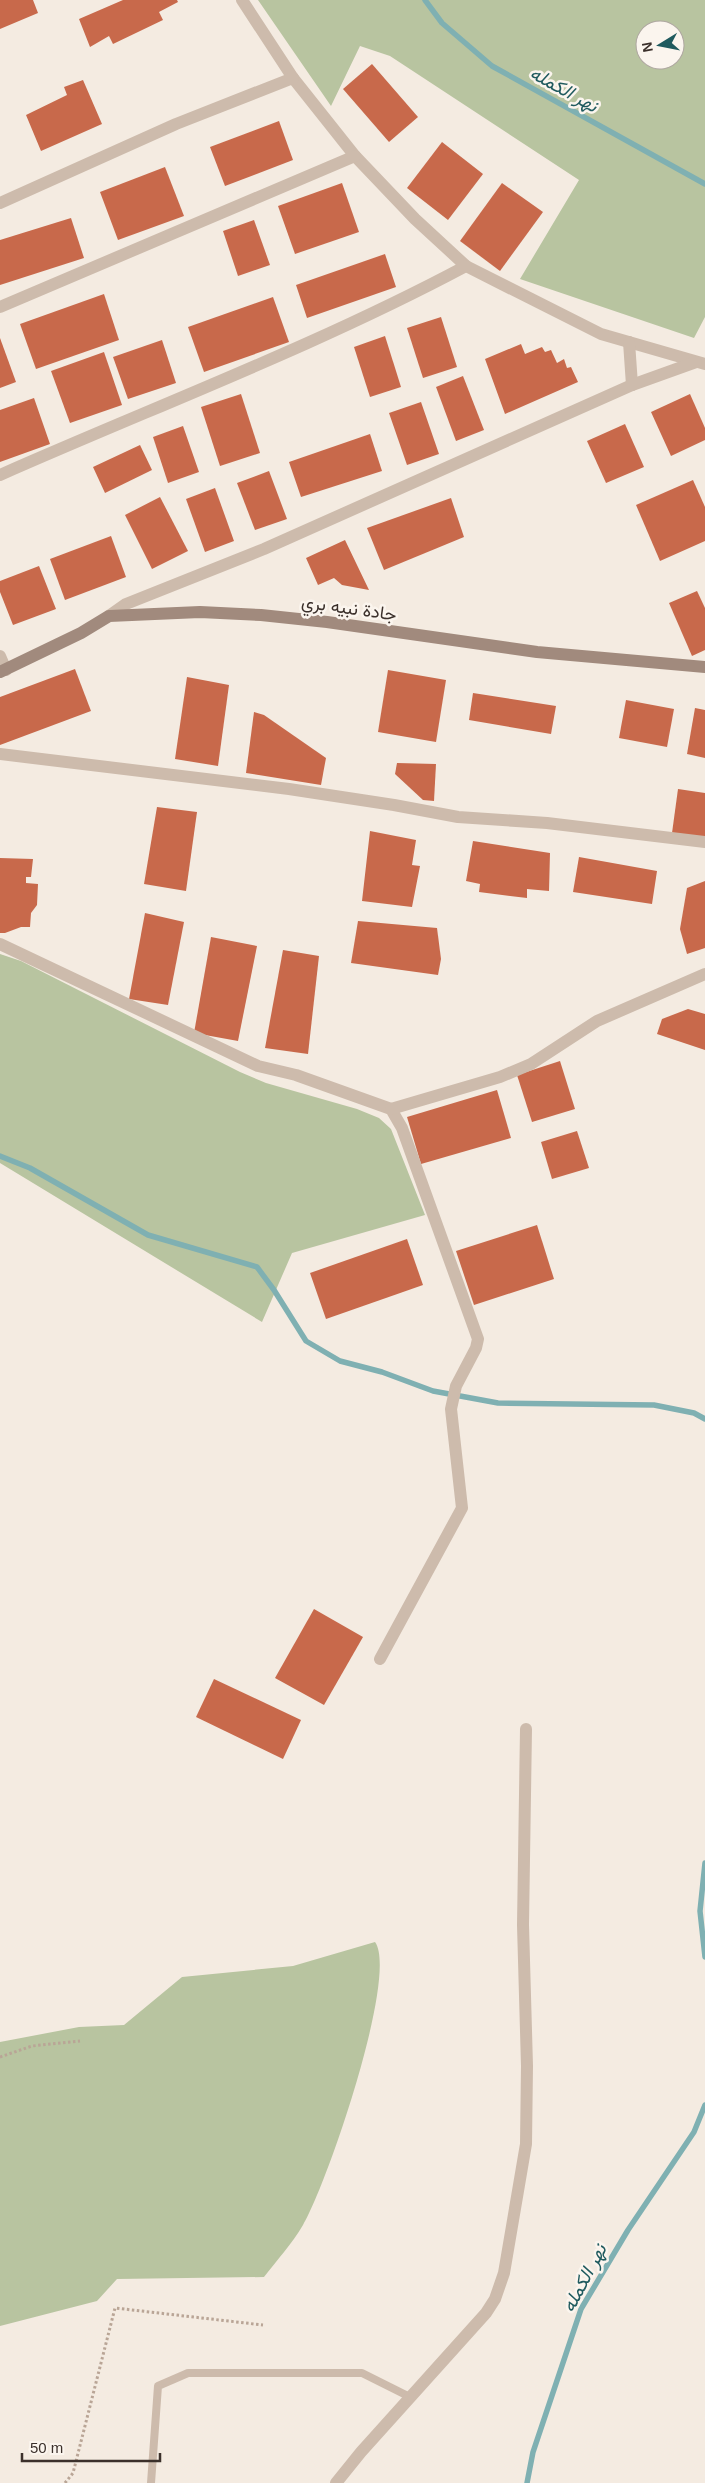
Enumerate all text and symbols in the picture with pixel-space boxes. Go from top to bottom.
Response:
north arrow [635,20,685,70]
text: N [638,41,656,54]
water label: نهر الكمله [526,62,603,118]
street label: جادة نبيه بري [299,591,398,630]
water label: نهر الكمله [557,2239,612,2316]
scale bar [22,2430,160,2462]
text: 50 m [30,2439,63,2456]

